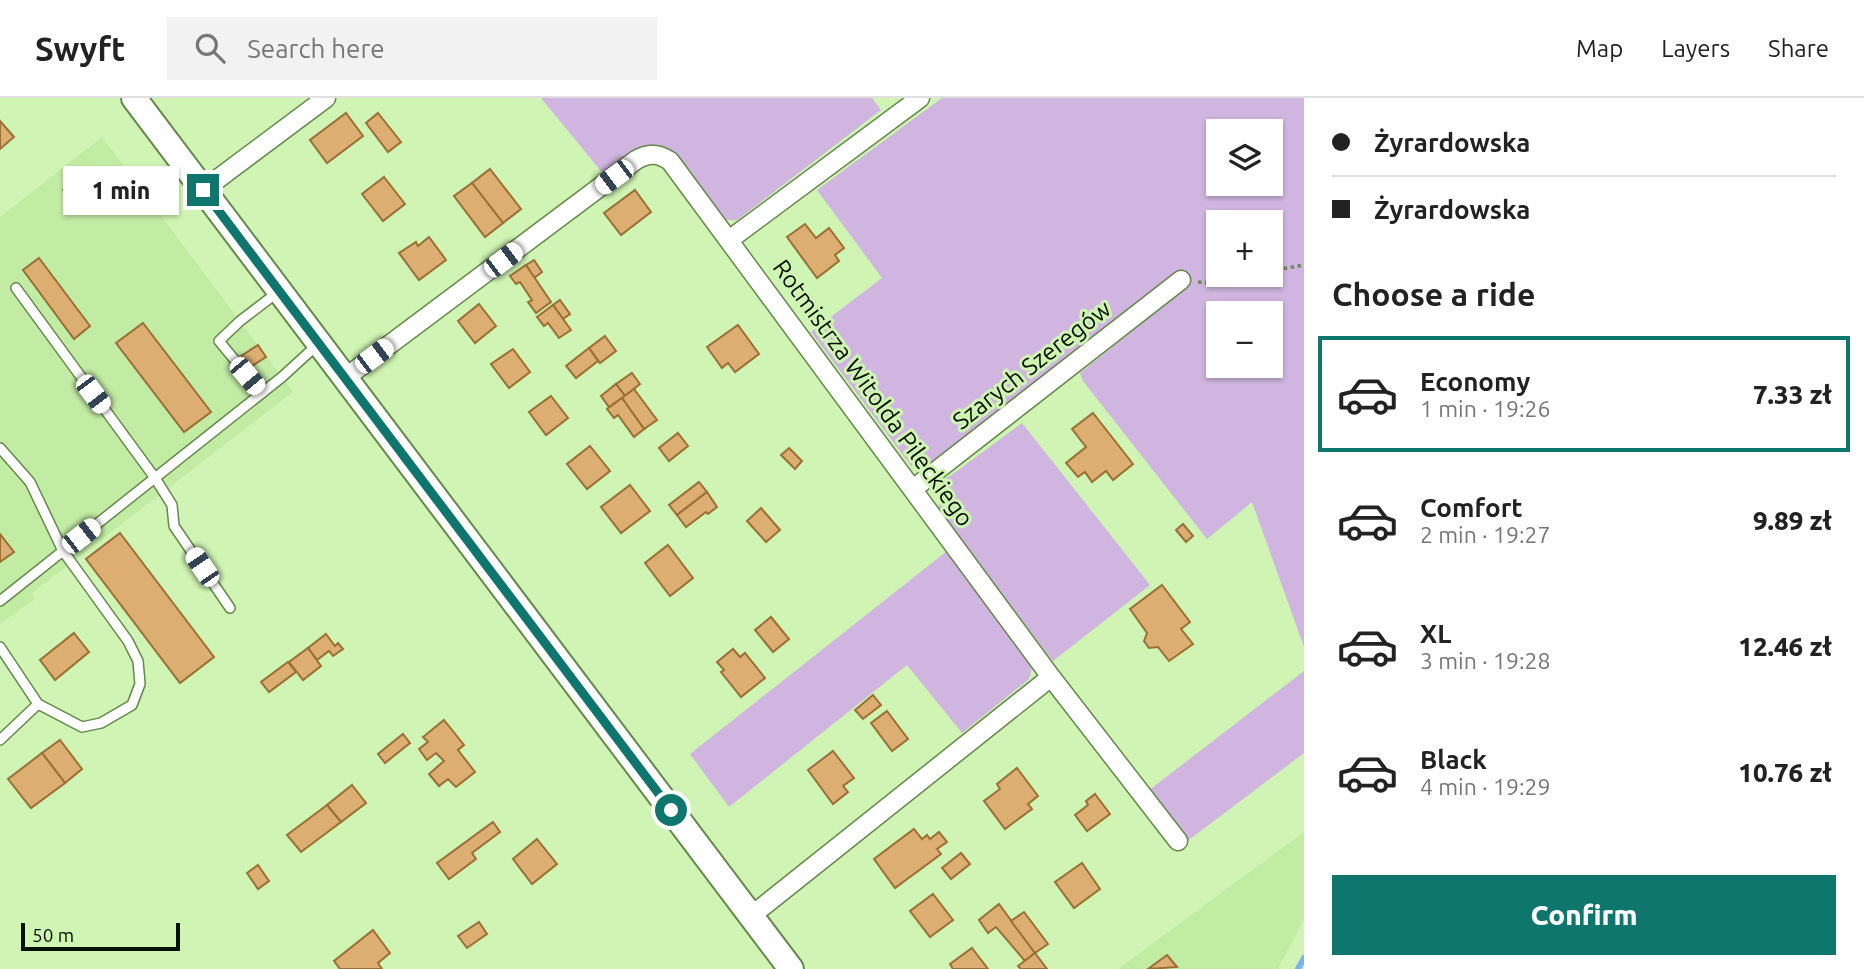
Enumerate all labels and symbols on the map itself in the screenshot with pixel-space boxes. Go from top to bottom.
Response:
car [591,156,638,198]
callout: 1 min [63,166,178,214]
route end [187,174,219,206]
car [480,239,527,281]
street label: Rotmistrza Witolda Pileckiego [768,254,979,531]
street label: Szarych Szeregów [947,294,1116,435]
car [351,335,398,377]
car [226,353,269,399]
car [72,371,115,417]
car [58,515,105,557]
car [182,544,223,590]
route start [655,794,687,826]
scale bar [21,920,180,952]

